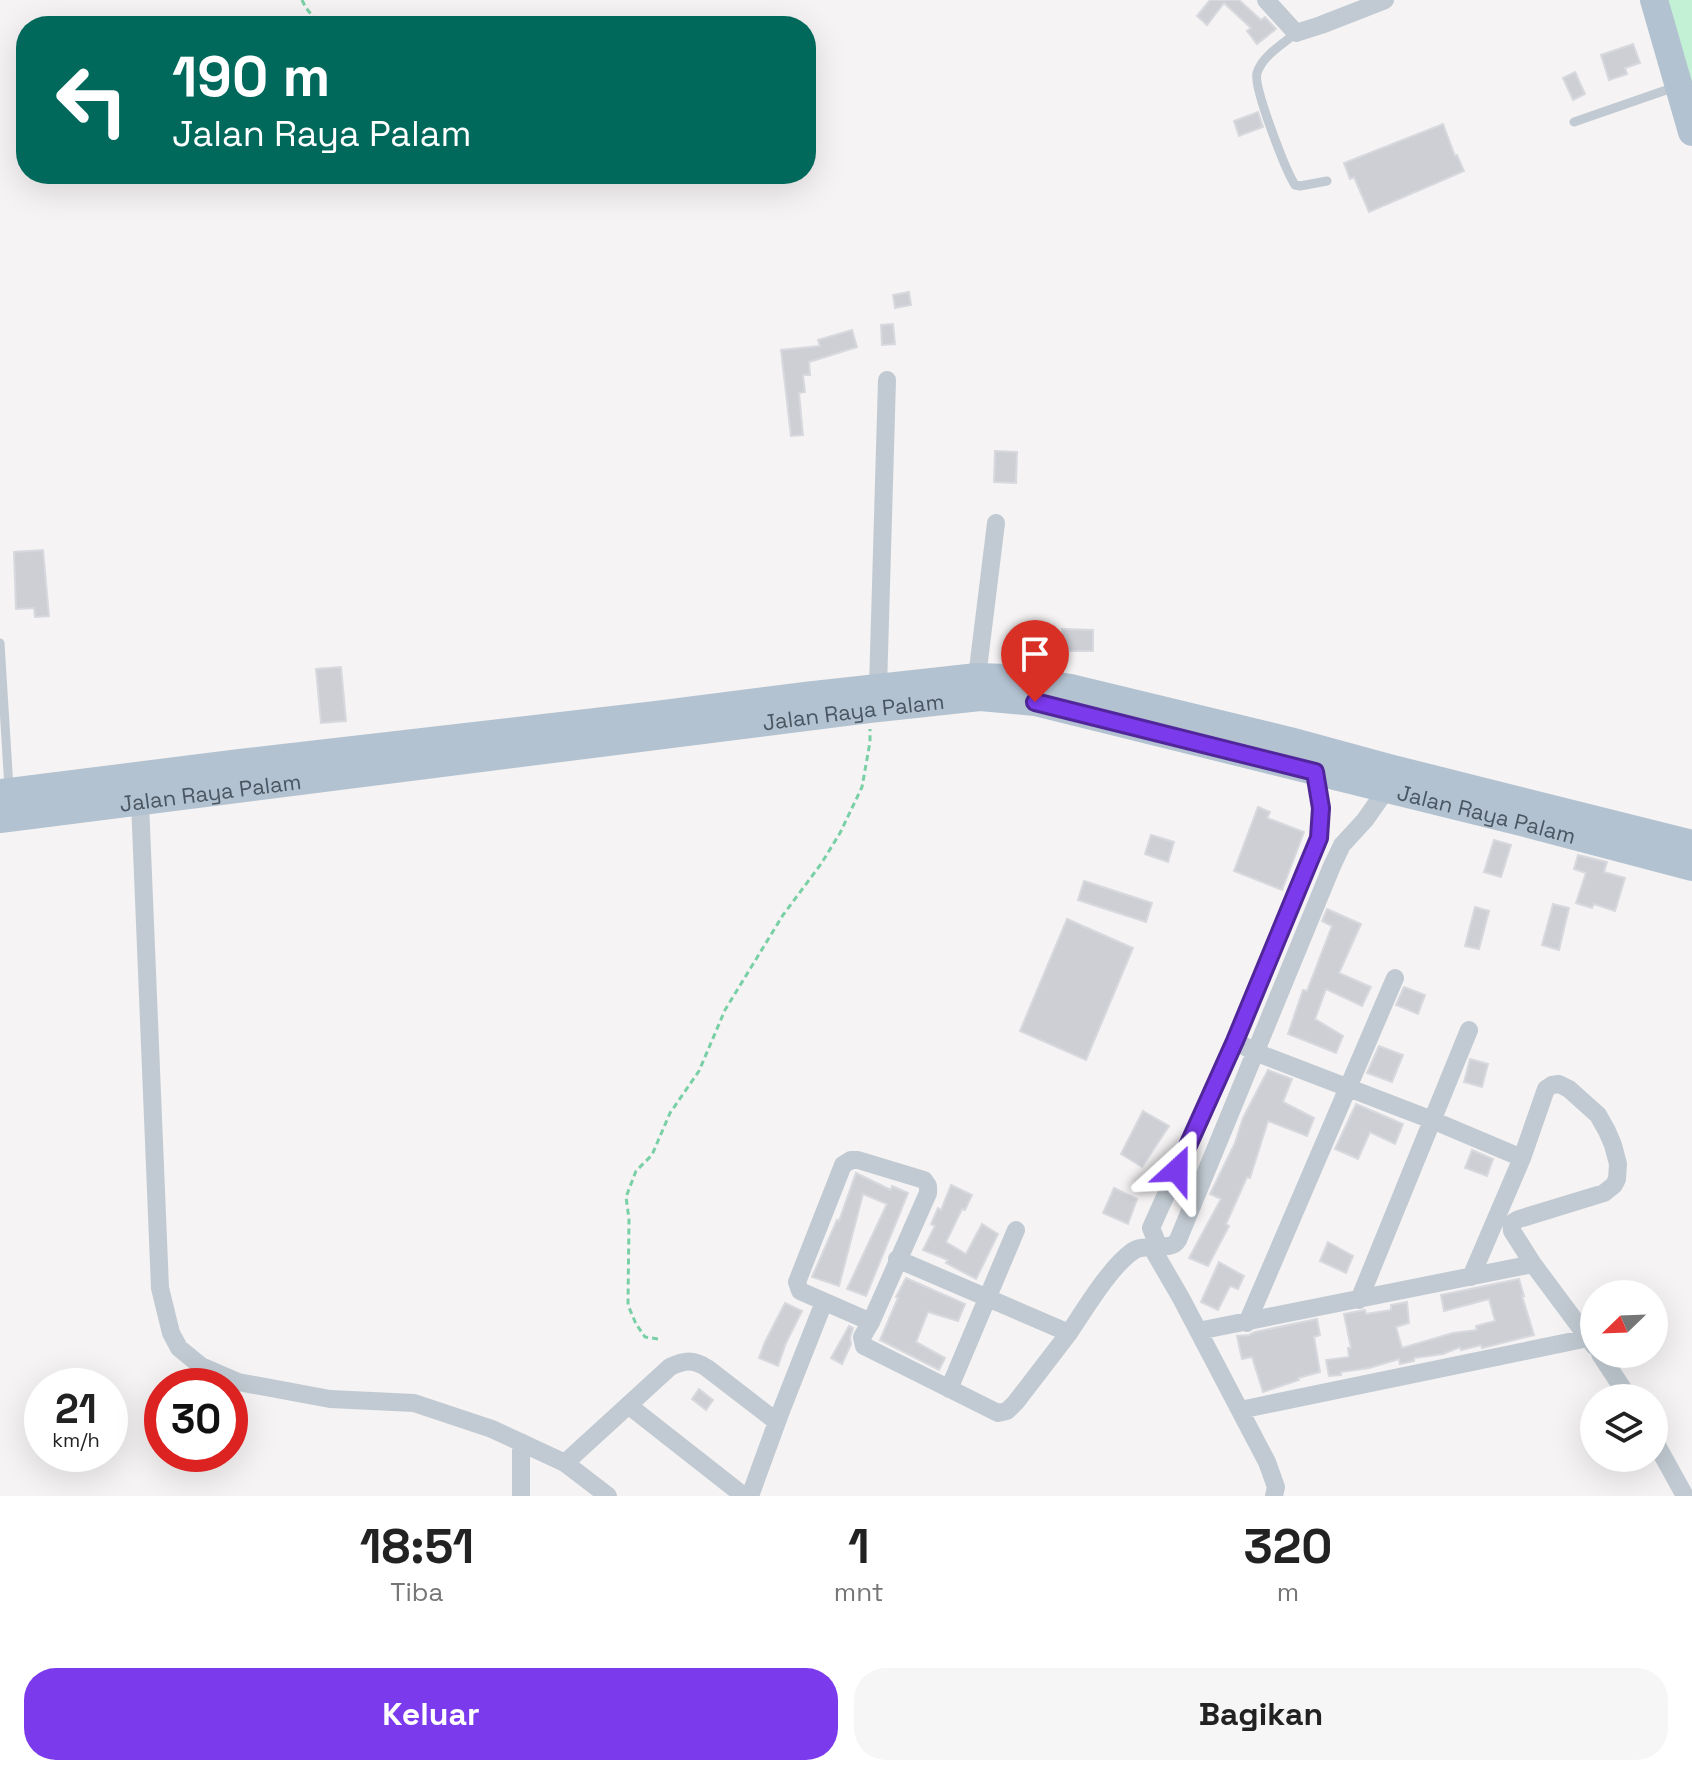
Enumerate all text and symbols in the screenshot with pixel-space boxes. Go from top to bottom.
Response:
text: 190 m [172,41,330,112]
icon: left [40,48,144,152]
text: Jalan Raya Palam [172,111,471,157]
pin [1001,620,1069,702]
icon: arrive [1013,632,1057,676]
street label: Jalan Raya Palam [761,687,946,736]
street label: Jalan Raya Palam [118,767,303,818]
street label: Jalan Raya Palam [1394,778,1579,850]
position arrow [1135,1128,1219,1212]
north arrow [1580,1280,1668,1368]
map controls [1580,1280,1668,1472]
speed limit sign: 30 [144,1368,248,1472]
text: 21 [55,1384,97,1435]
button: layers [1580,1384,1668,1472]
text: km/h [52,1427,100,1453]
text: 18:51 [360,1516,474,1577]
text: 1 [848,1516,870,1577]
text: 320 [1243,1516,1332,1577]
text: Tiba [390,1575,443,1609]
text: mnt [834,1575,884,1609]
text: m [1277,1575,1299,1609]
button: Keluar [24,1668,838,1760]
button: Bagikan [854,1668,1668,1760]

